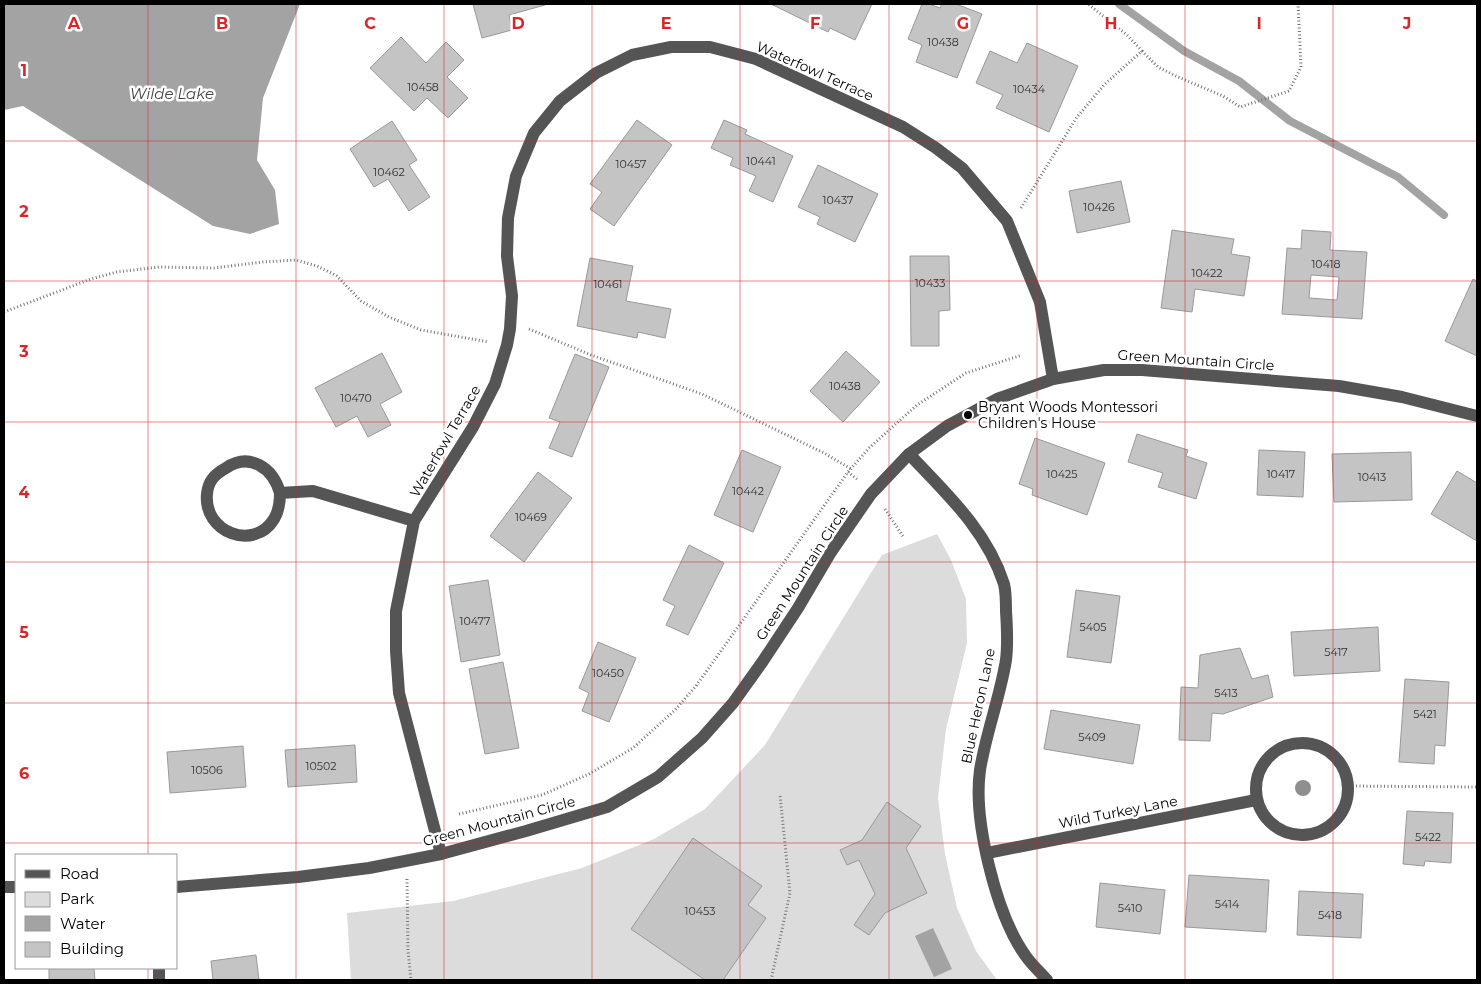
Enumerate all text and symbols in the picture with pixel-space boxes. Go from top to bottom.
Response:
text: A [67,14,81,33]
text: B [216,14,228,33]
text: C [364,14,376,33]
text: D [511,14,525,33]
text: E [661,14,671,33]
text: F [810,14,820,33]
text: G [957,14,969,33]
text: H [1105,14,1117,33]
text: I [1256,14,1262,33]
text: J [1402,14,1411,33]
house number: 10438 [927,35,959,49]
street label: Waterfowl Terrace [754,37,876,105]
text: 1 [21,61,27,80]
house number: 10458 [407,80,439,94]
house number: 10434 [1013,82,1046,96]
water label: Wilde Lake [130,84,214,103]
house number: 10441 [746,154,776,168]
house number: 10457 [615,157,647,171]
house number: 10462 [373,165,405,179]
house number: 10437 [823,193,853,207]
house number: 10426 [1083,200,1115,214]
text: 2 [19,202,29,221]
house number: 10418 [1311,257,1341,271]
house number: 10422 [1192,266,1223,280]
house number: 10433 [915,276,945,290]
house number: 10461 [593,277,623,291]
text: 3 [18,342,29,361]
street label: Green Mountain Circle [1117,346,1275,374]
house number: 10438 [829,379,861,393]
street label: Waterfowl Terrace [406,382,484,500]
house number: 10470 [340,391,372,405]
place label: Bryant Woods Montessori Children's House [978,398,1158,432]
marker: Bryant Woods Montessori Children's House [962,409,974,421]
house number: 10425 [1047,467,1077,481]
house number: 10417 [1267,467,1295,481]
house number: 10413 [1358,470,1386,484]
text: 4 [18,483,30,502]
house number: 10442 [732,484,764,498]
street label: Green Mountain Circle [752,502,852,644]
house number: 10469 [515,510,547,524]
house number: 10477 [460,614,490,628]
house number: 5405 [1079,620,1107,634]
text: 5 [19,623,29,642]
house number: 5417 [1324,645,1348,659]
street label: Blue Heron Lane [957,647,999,765]
house number: 10450 [592,666,624,680]
house number: 5413 [1214,686,1238,700]
house number: 5421 [1413,707,1437,721]
house number: 5409 [1078,730,1106,744]
house number: 10502 [305,759,337,773]
house number: 10506 [191,763,223,777]
text: 6 [19,764,29,783]
street label: Green Mountain Circle [421,792,577,850]
street label: Wild Turkey Lane [1057,792,1179,832]
house number: 5422 [1415,830,1441,844]
legend [15,854,178,969]
text: Road [60,864,99,883]
text: Park [60,889,94,908]
house number: 5414 [1215,897,1240,911]
house number: 5410 [1118,901,1142,915]
house number: 10453 [685,904,715,918]
house number: 5418 [1318,908,1342,922]
text: Water [60,914,106,933]
text: Building [60,939,124,958]

